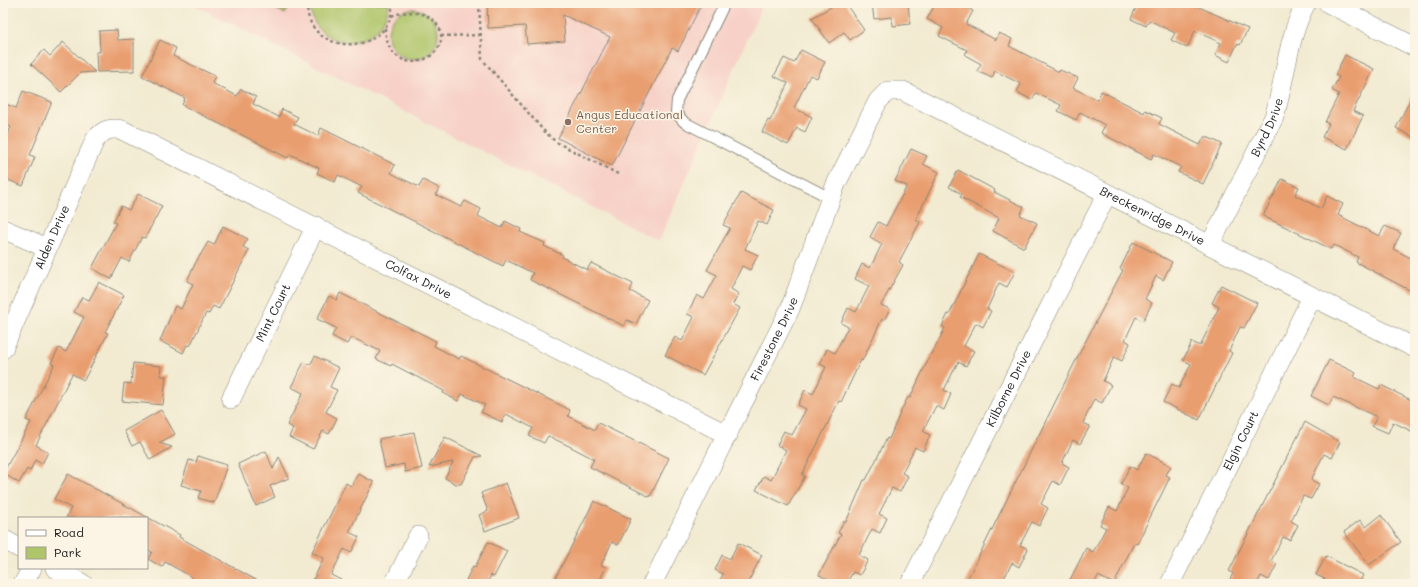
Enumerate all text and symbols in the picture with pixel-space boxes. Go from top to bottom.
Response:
street label: Byrd Drive [1246,96,1286,159]
place label: Angus Educational Center [576,106,683,136]
marker: Angus Educational Center [563,117,573,127]
street label: Breckenridge Drive [1097,182,1208,248]
street label: Alden Drive [30,202,72,272]
street label: Colfax Drive [383,255,455,302]
street label: Mint Court [251,281,293,344]
street label: Firestone Drive [746,294,801,383]
street label: Kilborne Drive [982,347,1034,429]
street label: Elgin Court [1219,408,1262,473]
legend [18,517,148,569]
text: Road [54,524,84,540]
text: Park [54,544,81,560]

